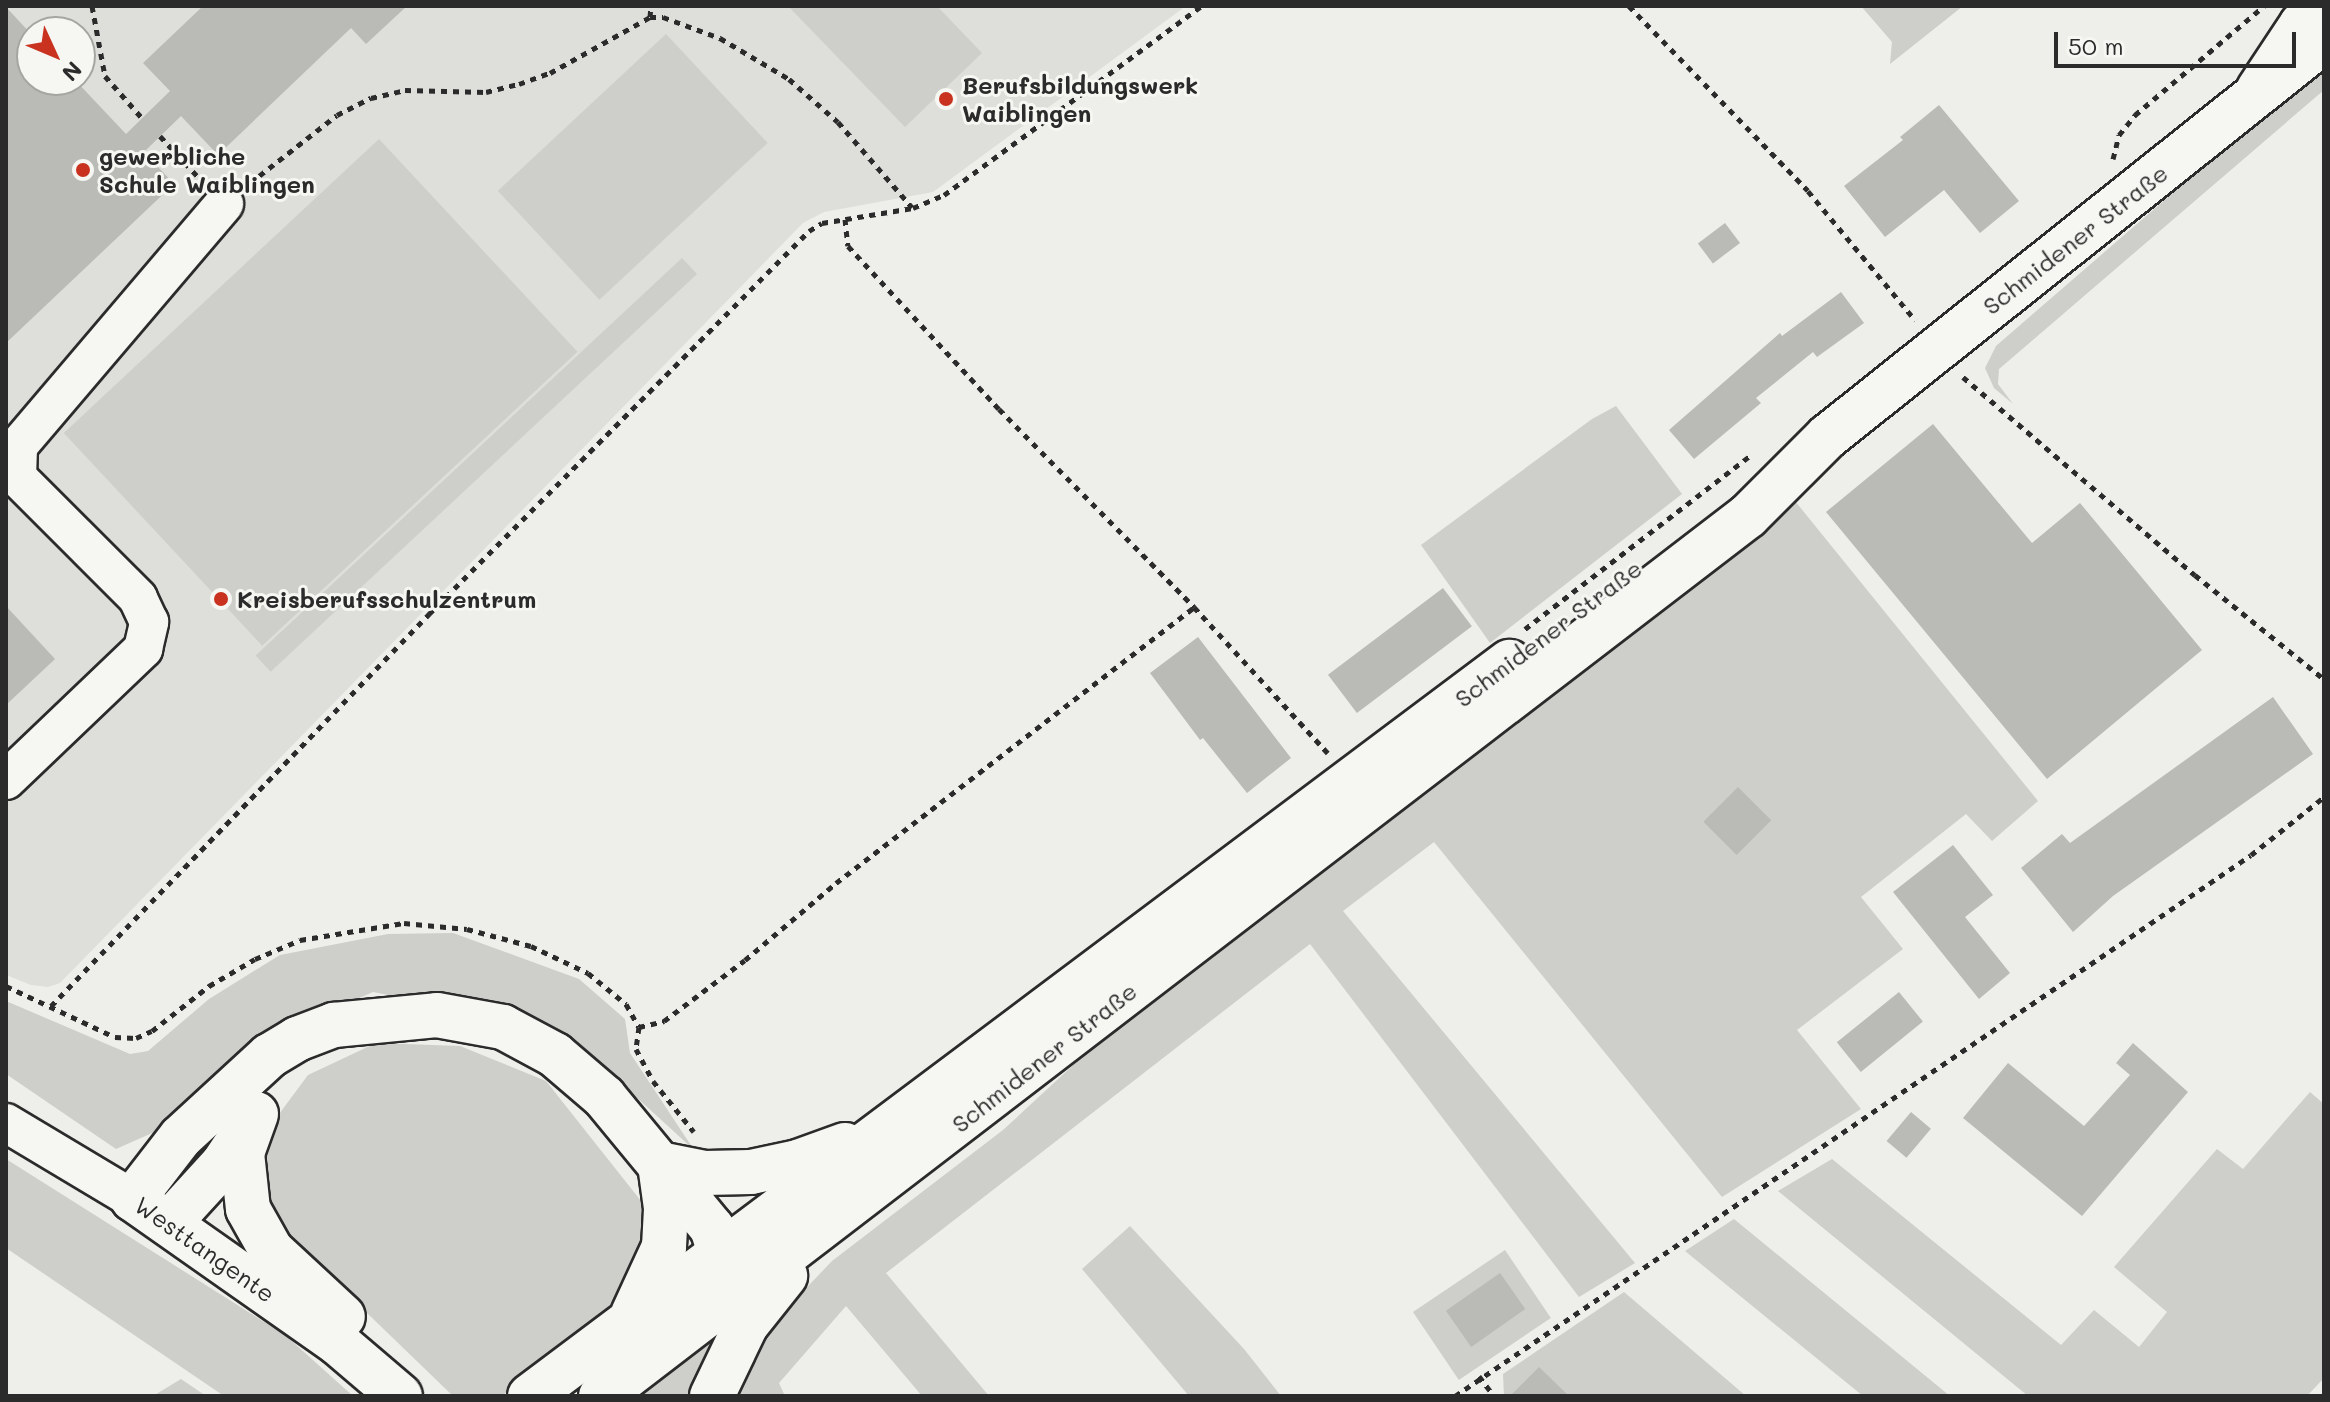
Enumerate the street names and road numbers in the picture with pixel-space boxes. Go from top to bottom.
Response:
street label: Schmidener Straße [1977,158,2173,320]
street label: Schmidener Straße [1449,553,1647,713]
street label: Schmidener Straße [946,976,1142,1138]
street label: Westtangente [129,1190,281,1308]

